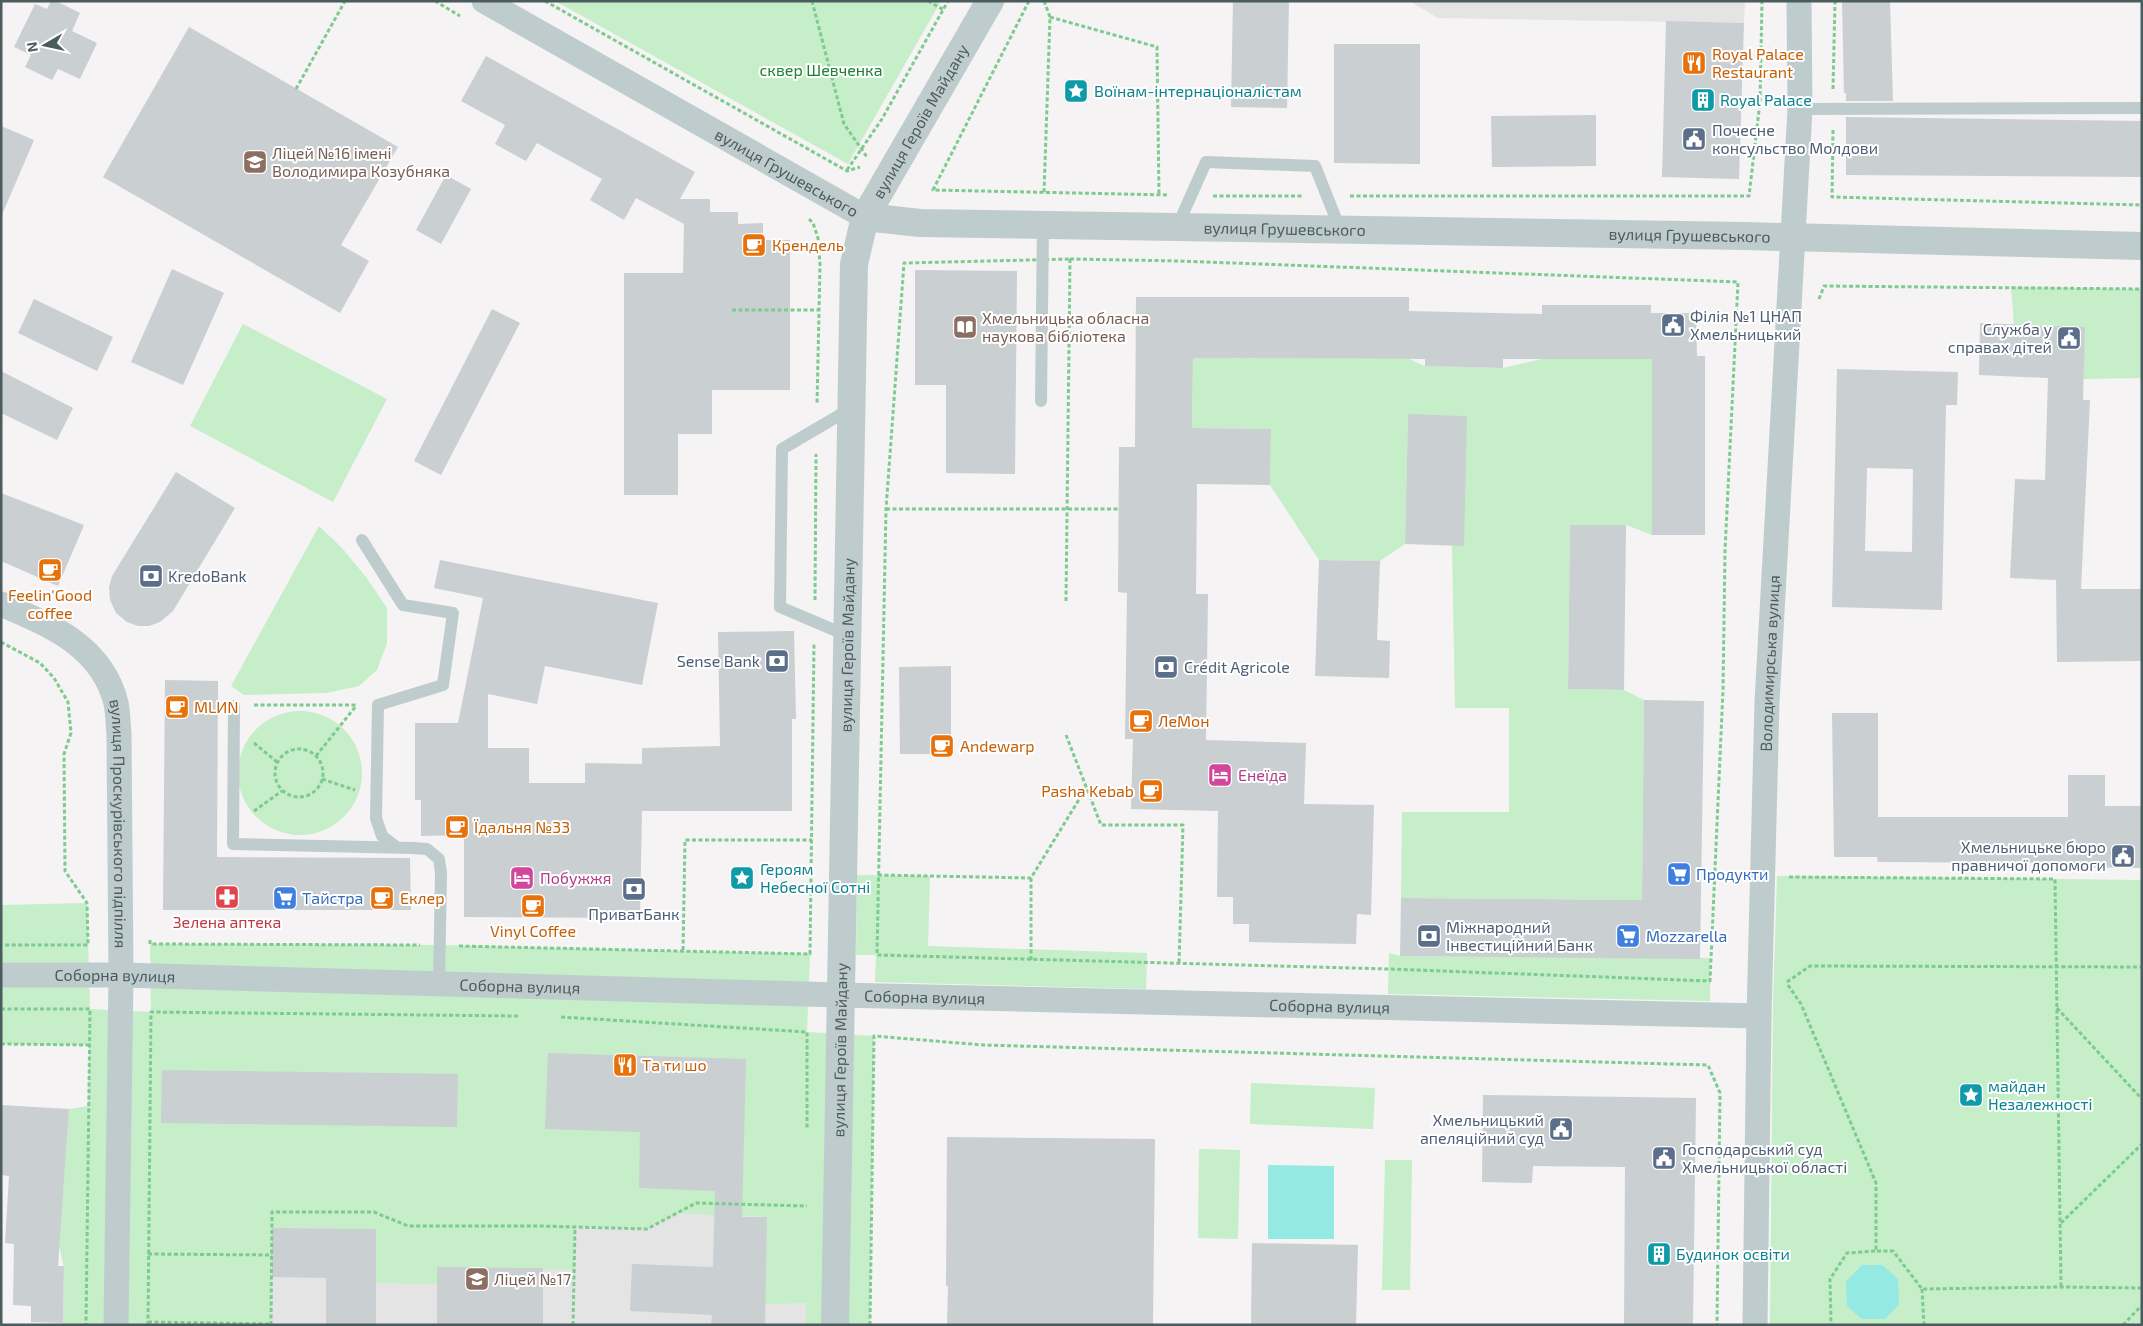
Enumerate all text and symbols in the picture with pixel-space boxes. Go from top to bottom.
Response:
north arrow [20,20,70,70]
street label: вулиця Героїв Майдану [868,40,973,201]
text: N [22,41,41,53]
place label: Royal Palace Restaurant [1712,44,1804,81]
restaurant icon: Royal Palace Restaurant [1681,50,1707,76]
park label: сквер Шевченка [759,60,883,79]
place icon: Воїнам-інтернаціоналістам [1063,78,1089,104]
place label: Воїнам-інтернаціоналістам [1094,81,1302,100]
building icon: Royal Palace [1690,87,1716,113]
place label: Royal Palace [1720,90,1812,109]
place label: Почесне консульство Молдови [1712,120,1878,158]
street label: вулиця Грушевського [712,124,862,220]
public building icon: Почесне консульство Молдови [1681,126,1707,152]
place label: Ліцей №16 імені Володимира Козубняка [272,143,450,181]
school or university icon: Ліцей №16 імені Володимира Козубняка [242,149,268,175]
street label: вулиця Грушевського [1203,217,1366,239]
street label: вулиця Грушевського [1608,224,1771,246]
cafe icon: Крендель [741,232,767,258]
place label: Крендель [772,235,844,254]
place label: Філія №1 ЦНАП Хмельницький [1690,306,1802,343]
place label: Хмельницька обласна наукова бібліотека [982,308,1149,346]
public building icon: Філія №1 ЦНАП Хмельницький [1660,312,1686,338]
library icon: Хмельницька обласна наукова бібліотека [952,314,978,340]
place label: Служба у справах дітей [1948,319,2052,356]
public building icon: Служба у справах дітей [2056,325,2082,351]
cafe icon: Feelin'Good coffee [37,557,63,583]
street label: вулиця Героїв Майдану [836,557,859,733]
bank icon: KredoBank [138,563,164,589]
place label: KredoBank [168,566,247,585]
street label: Володимирська вулиця [1756,574,1783,752]
place label: Feelin'Good coffee [8,585,92,622]
bank icon: Sense Bank [764,648,790,674]
place label: Sense Bank [677,651,760,670]
bank icon: Crédit Agricole [1153,654,1179,680]
place label: Crédit Agricole [1184,657,1290,676]
cafe icon: MLИN [164,694,190,720]
street label: вулиця Проскурівського підпілля [106,697,131,949]
place label: MLИN [194,697,239,716]
cafe icon: ЛеМон [1128,708,1154,734]
place label: ЛеМон [1158,711,1210,730]
cafe icon: Andewarp [929,733,955,759]
place label: Andewarp [960,736,1035,755]
hotel icon: Енеїда [1207,762,1233,788]
place label: Енеїда [1238,765,1287,784]
cafe icon: Pasha Kebab [1138,778,1164,804]
place label: Pasha Kebab [1041,781,1134,800]
cafe icon: Їдальня №33 [444,814,470,840]
place label: Їдальня №33 [474,817,570,836]
place label: Хмельницьке бюро правничої допомоги [1951,837,2106,874]
public building icon: Хмельницьке бюро правничої допомоги [2110,843,2136,869]
place label: Героям Небесної Сотні [760,859,870,896]
supermarket icon: Продукти [1666,861,1692,887]
place label: Продукти [1696,864,1769,884]
hotel icon: Побужжя [509,865,535,891]
place icon: Героям Небесної Сотні [729,865,755,891]
place label: Побужжя [540,868,611,888]
bank icon: ПриватБанк [621,876,647,902]
pharmacy icon: Зелена аптека [214,884,240,910]
supermarket icon: Тайстра [272,885,298,911]
cafe icon: Еклер [369,885,395,911]
place label: Тайстра [302,888,363,907]
place label: Еклер [400,888,445,907]
cafe icon: Vinyl Coffee [520,893,546,919]
place label: ПриватБанк [588,904,680,923]
place label: Зелена аптека [173,912,281,931]
place label: Міжнародний Інвестиційний Банк [1446,917,1593,954]
place label: Vinyl Coffee [490,921,576,940]
bank icon: Міжнародний Інвестиційний Банк [1416,923,1442,949]
supermarket icon: Mozzarella [1615,923,1641,949]
place label: Mozzarella [1646,926,1727,945]
street label: вулиця Героїв Майдану [828,962,851,1138]
street label: Соборна вулиця [55,965,176,986]
street label: Соборна вулиця [459,974,581,997]
street label: Соборна вулиця [864,986,985,1008]
street label: Соборна вулиця [1269,995,1390,1017]
restaurant icon: Та ти шо [612,1052,638,1078]
place label: Та ти шо [642,1055,707,1074]
place label: майдан Незалежності [1988,1076,2092,1113]
place icon: майдан Незалежності [1958,1082,1984,1108]
place label: Хмельницький апеляційний суд [1420,1110,1544,1148]
public building icon: Хмельницький апеляційний суд [1548,1116,1574,1142]
place label: Господарський суд Хмельницької області [1682,1139,1847,1176]
public building icon: Господарський суд Хмельницької області [1651,1145,1677,1171]
building icon: Будинок освіти [1646,1241,1672,1267]
place label: Будинок освіти [1676,1244,1790,1264]
school or university icon: Ліцей №17 [464,1266,490,1292]
place label: Ліцей №17 [494,1269,571,1288]

